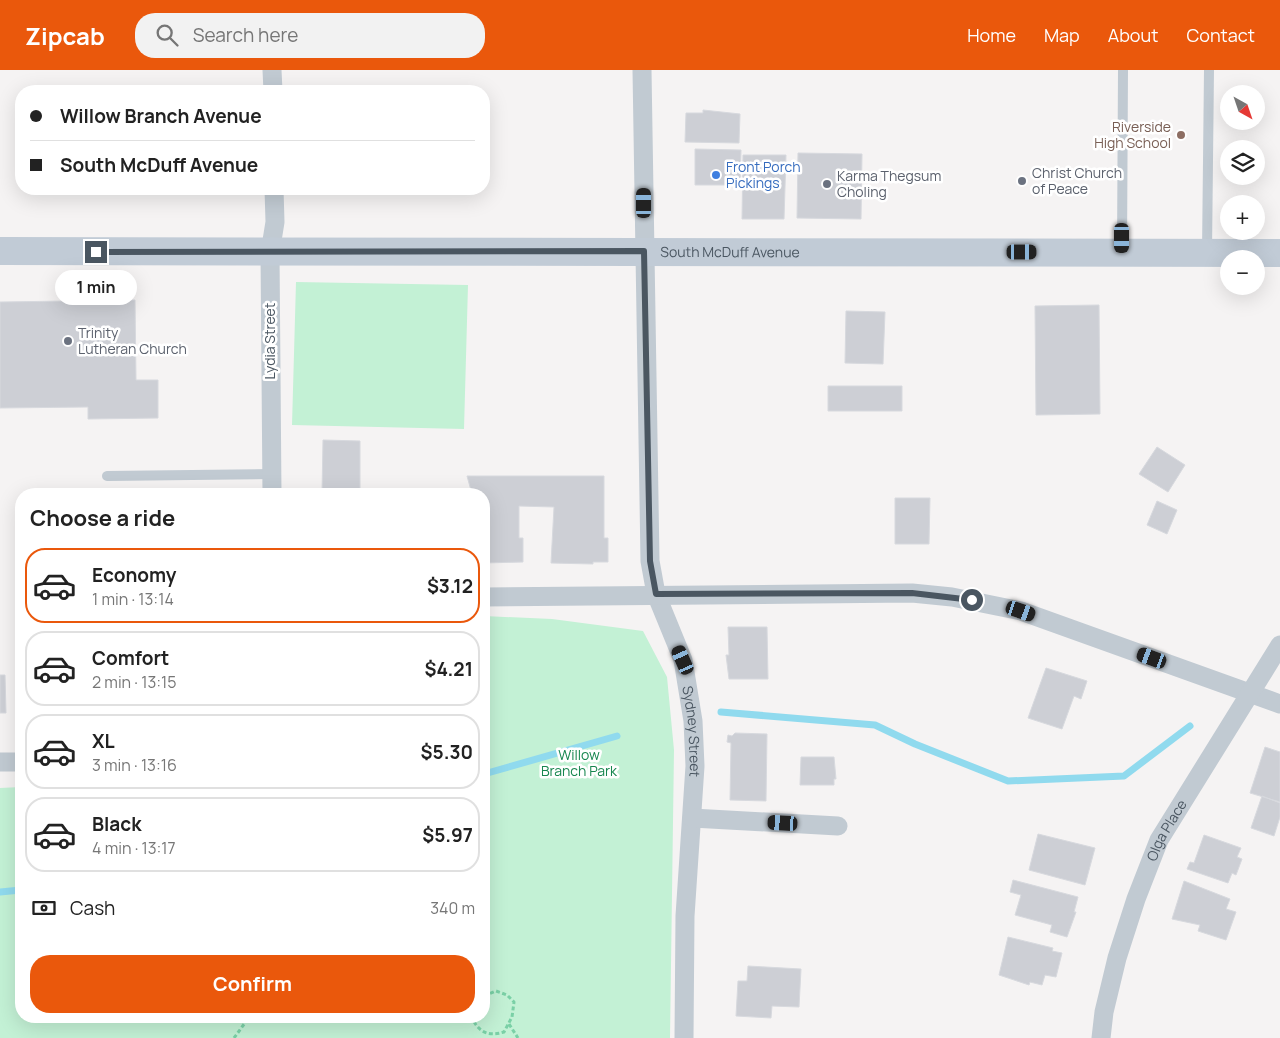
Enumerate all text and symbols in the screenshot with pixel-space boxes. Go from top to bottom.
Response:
search box [135,13,485,58]
text: Zipcab [25,19,105,52]
icon: search [153,21,181,49]
text: Search here [193,22,298,48]
text: Home [967,23,1016,47]
text: Map [1044,23,1080,47]
text: About [1108,23,1158,47]
text: Contact [1186,23,1255,47]
north arrow [1220,85,1265,130]
map controls [1220,85,1265,295]
text: Willow Branch Avenue [60,103,262,129]
place label: Riverside High School [1094,117,1171,152]
marker: Riverside High School [1175,129,1187,141]
button: layers [1220,140,1265,185]
text: South McDuff Avenue [60,152,258,178]
place label: Front Porch Pickings [726,157,801,192]
place label: Christ Church of Peace [1032,163,1122,198]
place label: Karma Thegsum Choling [837,166,941,201]
marker: Front Porch Pickings [710,169,722,181]
marker: Christ Church of Peace [1016,175,1028,187]
marker: Karma Thegsum Choling [821,178,833,190]
car [636,188,651,218]
button: + [1220,195,1265,240]
car [1114,223,1129,253]
route end [85,241,107,263]
street label: South McDuff Avenue [660,242,800,261]
car [1007,245,1037,260]
button: − [1220,250,1265,295]
callout: 1 min [55,270,137,304]
text: 1 min [76,276,116,298]
street label: Lydia Street [260,302,279,379]
place label: Trinity Lutheran Church [78,323,187,358]
marker: Trinity Lutheran Church [62,335,74,347]
text: Choose a ride [30,503,175,533]
text: Economy [92,562,176,588]
icon: car [32,563,77,608]
text: $3.12 [427,573,473,599]
text: 1 min · 13:14 [92,588,174,610]
route start [961,589,983,611]
car [1004,599,1037,623]
car [670,643,695,677]
text: Comfort [92,645,169,671]
icon: car [32,646,77,691]
car [1135,646,1168,670]
text: $4.21 [424,656,473,682]
text: 2 min · 13:15 [92,671,177,693]
street label: Sydney Street [678,684,705,778]
text: XL [92,728,115,754]
icon: car [32,729,77,774]
text: $5.30 [421,739,473,765]
park label: Willow Branch Park [541,745,618,780]
text: 3 min · 13:16 [92,754,177,776]
street label: Olga Place [1142,796,1191,864]
text: Black [92,811,141,837]
icon: car [32,812,77,857]
car [767,815,798,831]
text: $5.97 [422,822,473,848]
text: 4 min · 13:17 [92,837,176,859]
icon: cash [30,894,58,922]
text: Cash [70,895,115,921]
text: 340 m [430,897,475,919]
button: Confirm [30,955,475,1013]

